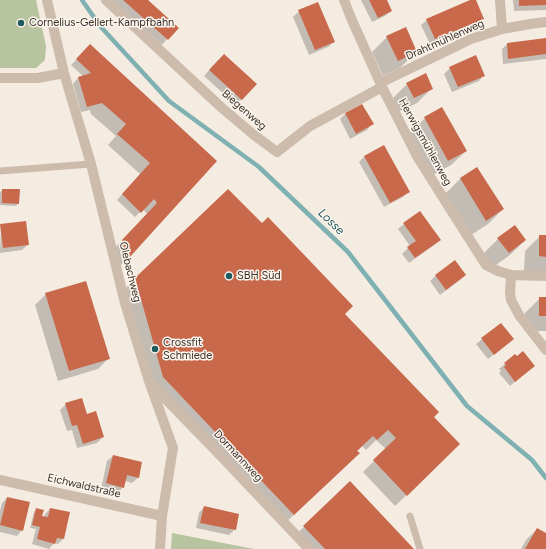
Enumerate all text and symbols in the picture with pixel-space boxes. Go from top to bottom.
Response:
place label: Cornelius-Gellert-Kampfbahn [29,16,174,30]
street label: Drahtmühlenweg [404,17,486,63]
marker: Cornelius-Gellert-Kampfbahn [16,18,26,28]
street label: Biegenweg [219,87,269,133]
street label: Herwigsmühlenweg [396,96,454,188]
water label: Losse [315,206,347,238]
street label: Olebachweg [116,240,144,304]
place label: SBH Süd [237,269,281,283]
marker: SBH Süd [224,271,234,281]
place label: Crossfit Schmiede [163,336,212,362]
marker: Crossfit Schmiede [150,344,160,354]
street label: Dormannweg [211,427,265,485]
street label: Eichwaldstraße [46,471,122,501]

